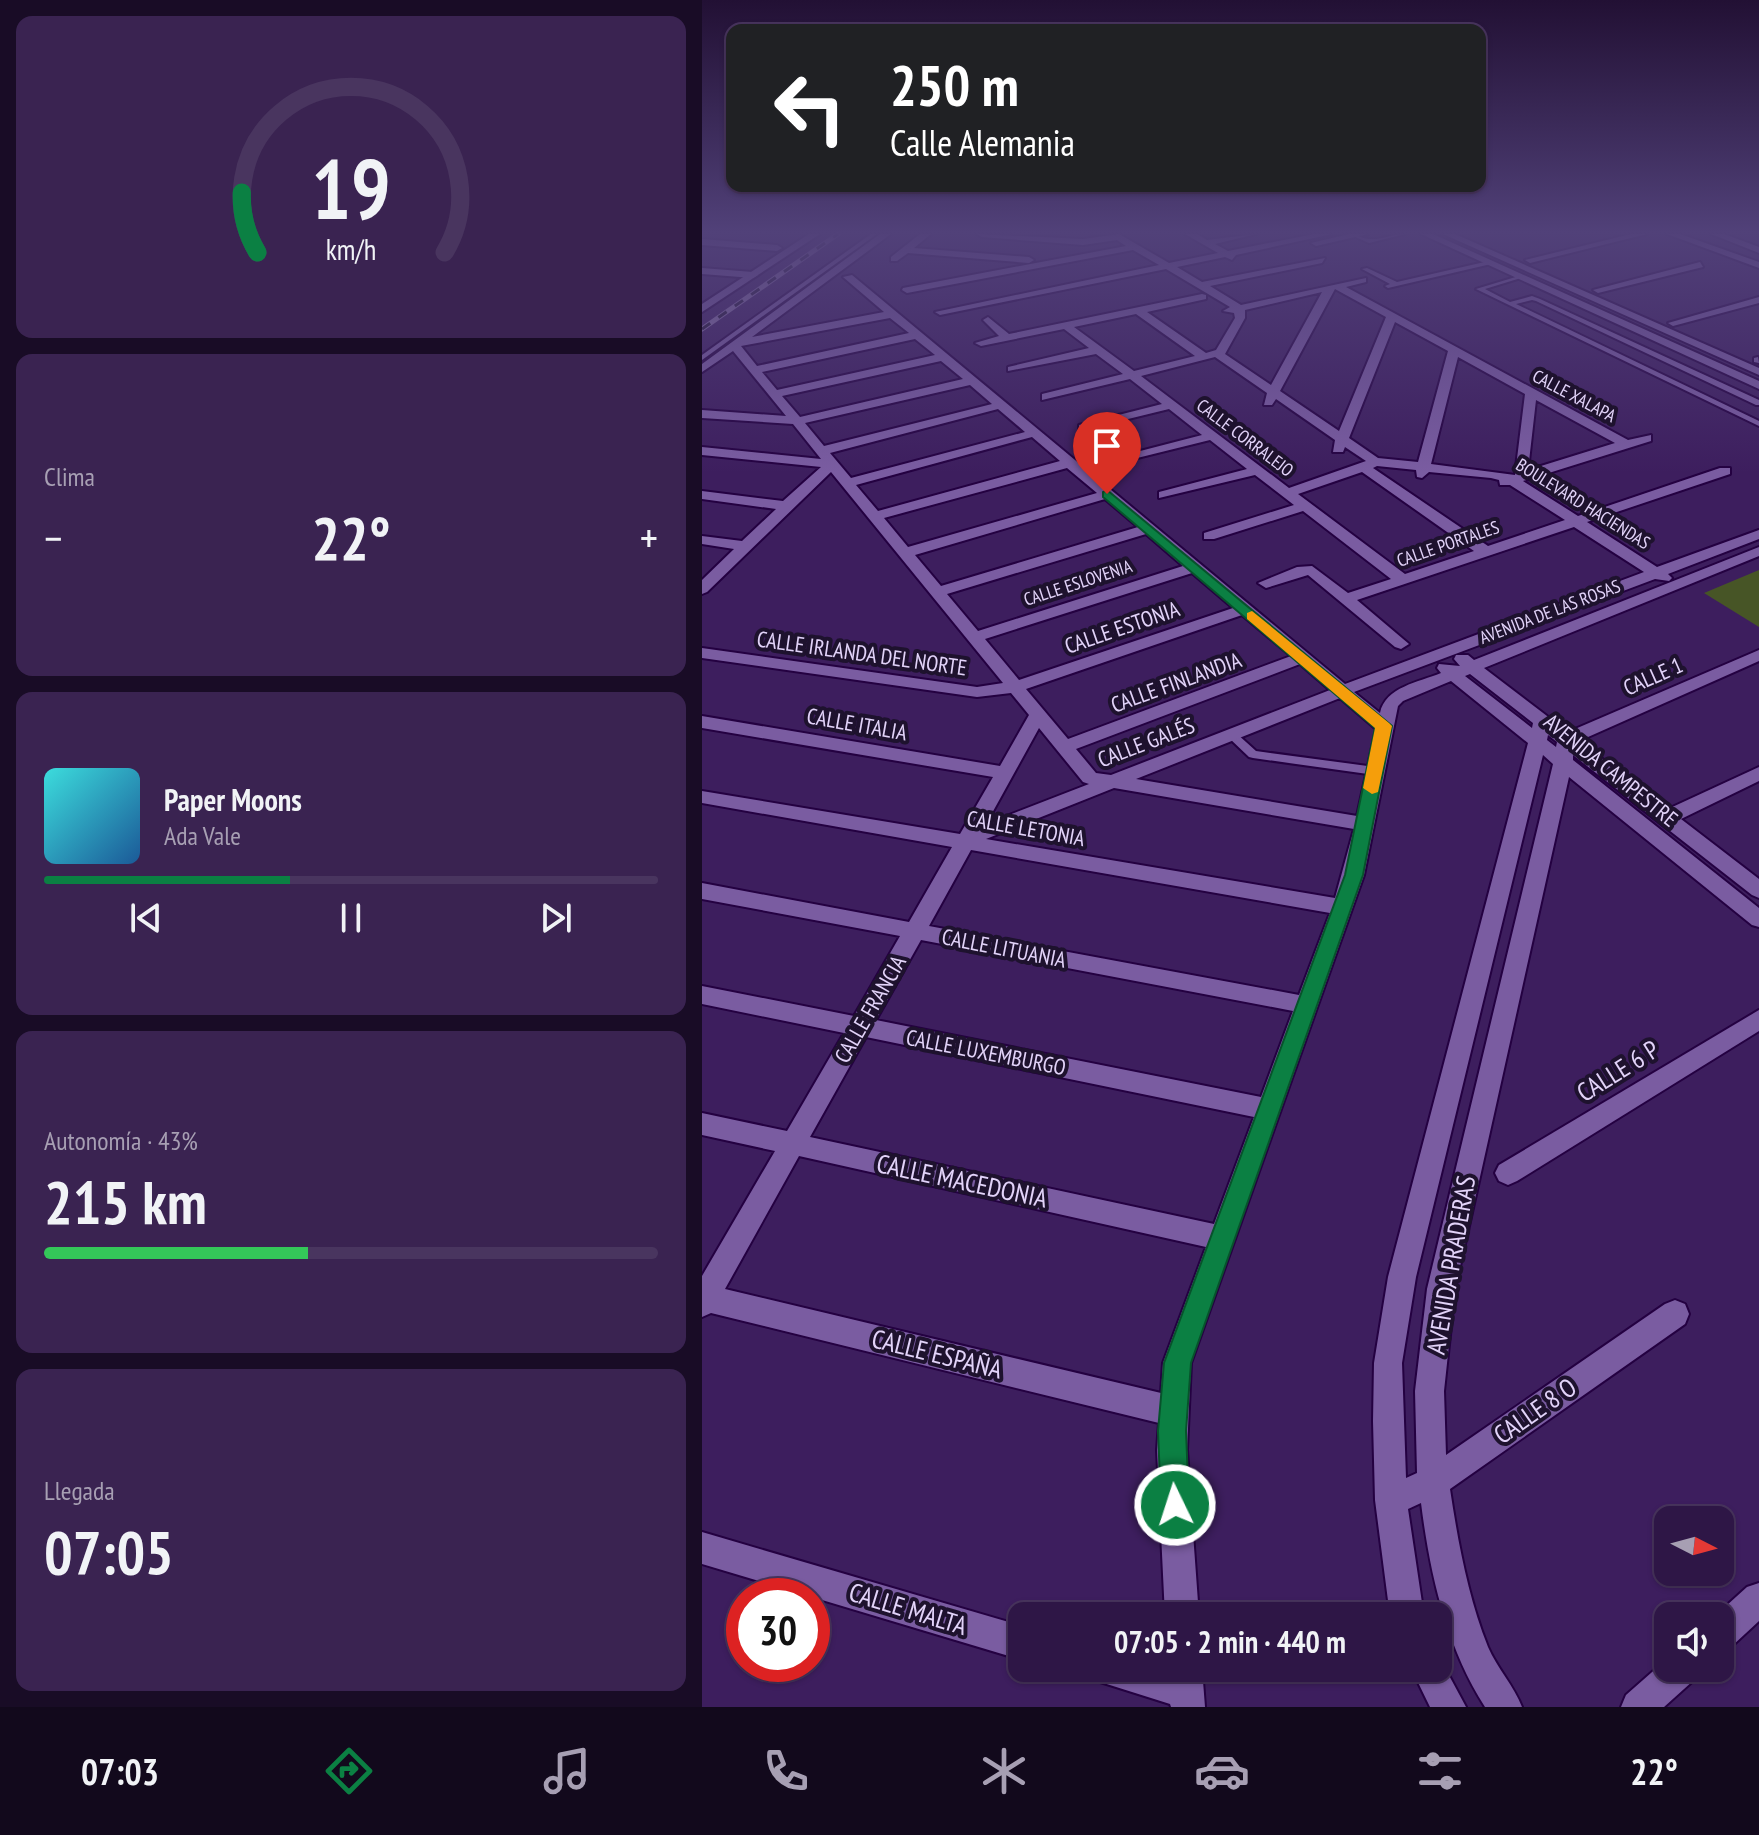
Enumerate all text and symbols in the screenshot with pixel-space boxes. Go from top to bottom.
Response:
text: 250 m [890,49,1019,121]
icon: left [758,56,862,160]
text: Calle Alemania [890,119,1075,166]
text: 19 [311,134,391,242]
text: km/h [326,231,376,268]
street label: CALLE XALAPA [1529,364,1620,427]
street label: CALLE CORRALEJO [1192,394,1298,482]
pin [1073,412,1141,494]
icon: arrive [1085,424,1129,468]
street label: BOULEVARD HACIENDAS [1512,453,1655,554]
text: Clima [44,460,95,493]
text: 22° [311,499,391,577]
text: − [44,509,62,566]
text: + [640,509,658,566]
street label: CALLE PORTALES [1394,515,1502,572]
street label: CALLE ESLOVENIA [1021,554,1135,611]
street label: AVENIDA DE LAS ROSAS [1476,574,1624,649]
street label: CALLE ESTONIA [1061,594,1184,660]
street label: CALLE IRLANDA DEL NORTE [755,624,969,682]
street label: CALLE FINLANDIA [1107,645,1246,719]
street label: CALLE 1 [1619,651,1687,701]
street label: CALLE ITALIA [805,701,910,747]
street label: AVENIDA CAMPESTRE [1538,707,1684,833]
street label: CALLE GALÉS [1094,711,1198,773]
text: Paper Moons [164,780,302,819]
street label: CALLE LETONIA [965,804,1088,852]
text: Ada Vale [164,819,241,852]
icon: previous [124,896,168,940]
icon: pause [329,896,373,940]
icon: next [534,896,578,940]
street label: CALLE LITUANIA [940,922,1069,974]
street label: CALLE FRANCIA [828,950,912,1068]
street label: CALLE LUXEMBURGO [904,1023,1068,1081]
street label: CALLE 6 P [1571,1033,1665,1109]
text: Autonomía · 43% [44,1124,198,1157]
street label: CALLE MACEDONIA [874,1146,1051,1215]
text: 215 km [44,1163,207,1241]
street label: AVENIDA PRADERAS [1419,1173,1482,1357]
street label: CALLE ESPAÑA [869,1321,1006,1386]
street label: CALLE 8 O [1487,1370,1582,1451]
position arrow [1133,1463,1217,1547]
text: Llegada [44,1474,115,1507]
north arrow [1654,1506,1734,1586]
map controls [1654,1506,1734,1682]
text: 07:05 [44,1513,174,1591]
street label: CALLE MALTA [845,1575,972,1642]
speed limit sign: 30 [726,1578,830,1682]
button: sound [1654,1602,1734,1682]
text: 07:05 · 2 min · 440 m [1114,1622,1346,1661]
icon: directions [321,1743,377,1799]
icon: music [539,1743,595,1799]
icon: phone [758,1743,814,1799]
icon: climate [976,1743,1032,1799]
icon: car [1194,1743,1250,1799]
icon: filters [1412,1743,1468,1799]
text: 07:03 [81,1748,159,1795]
text: 22° [1630,1748,1678,1795]

